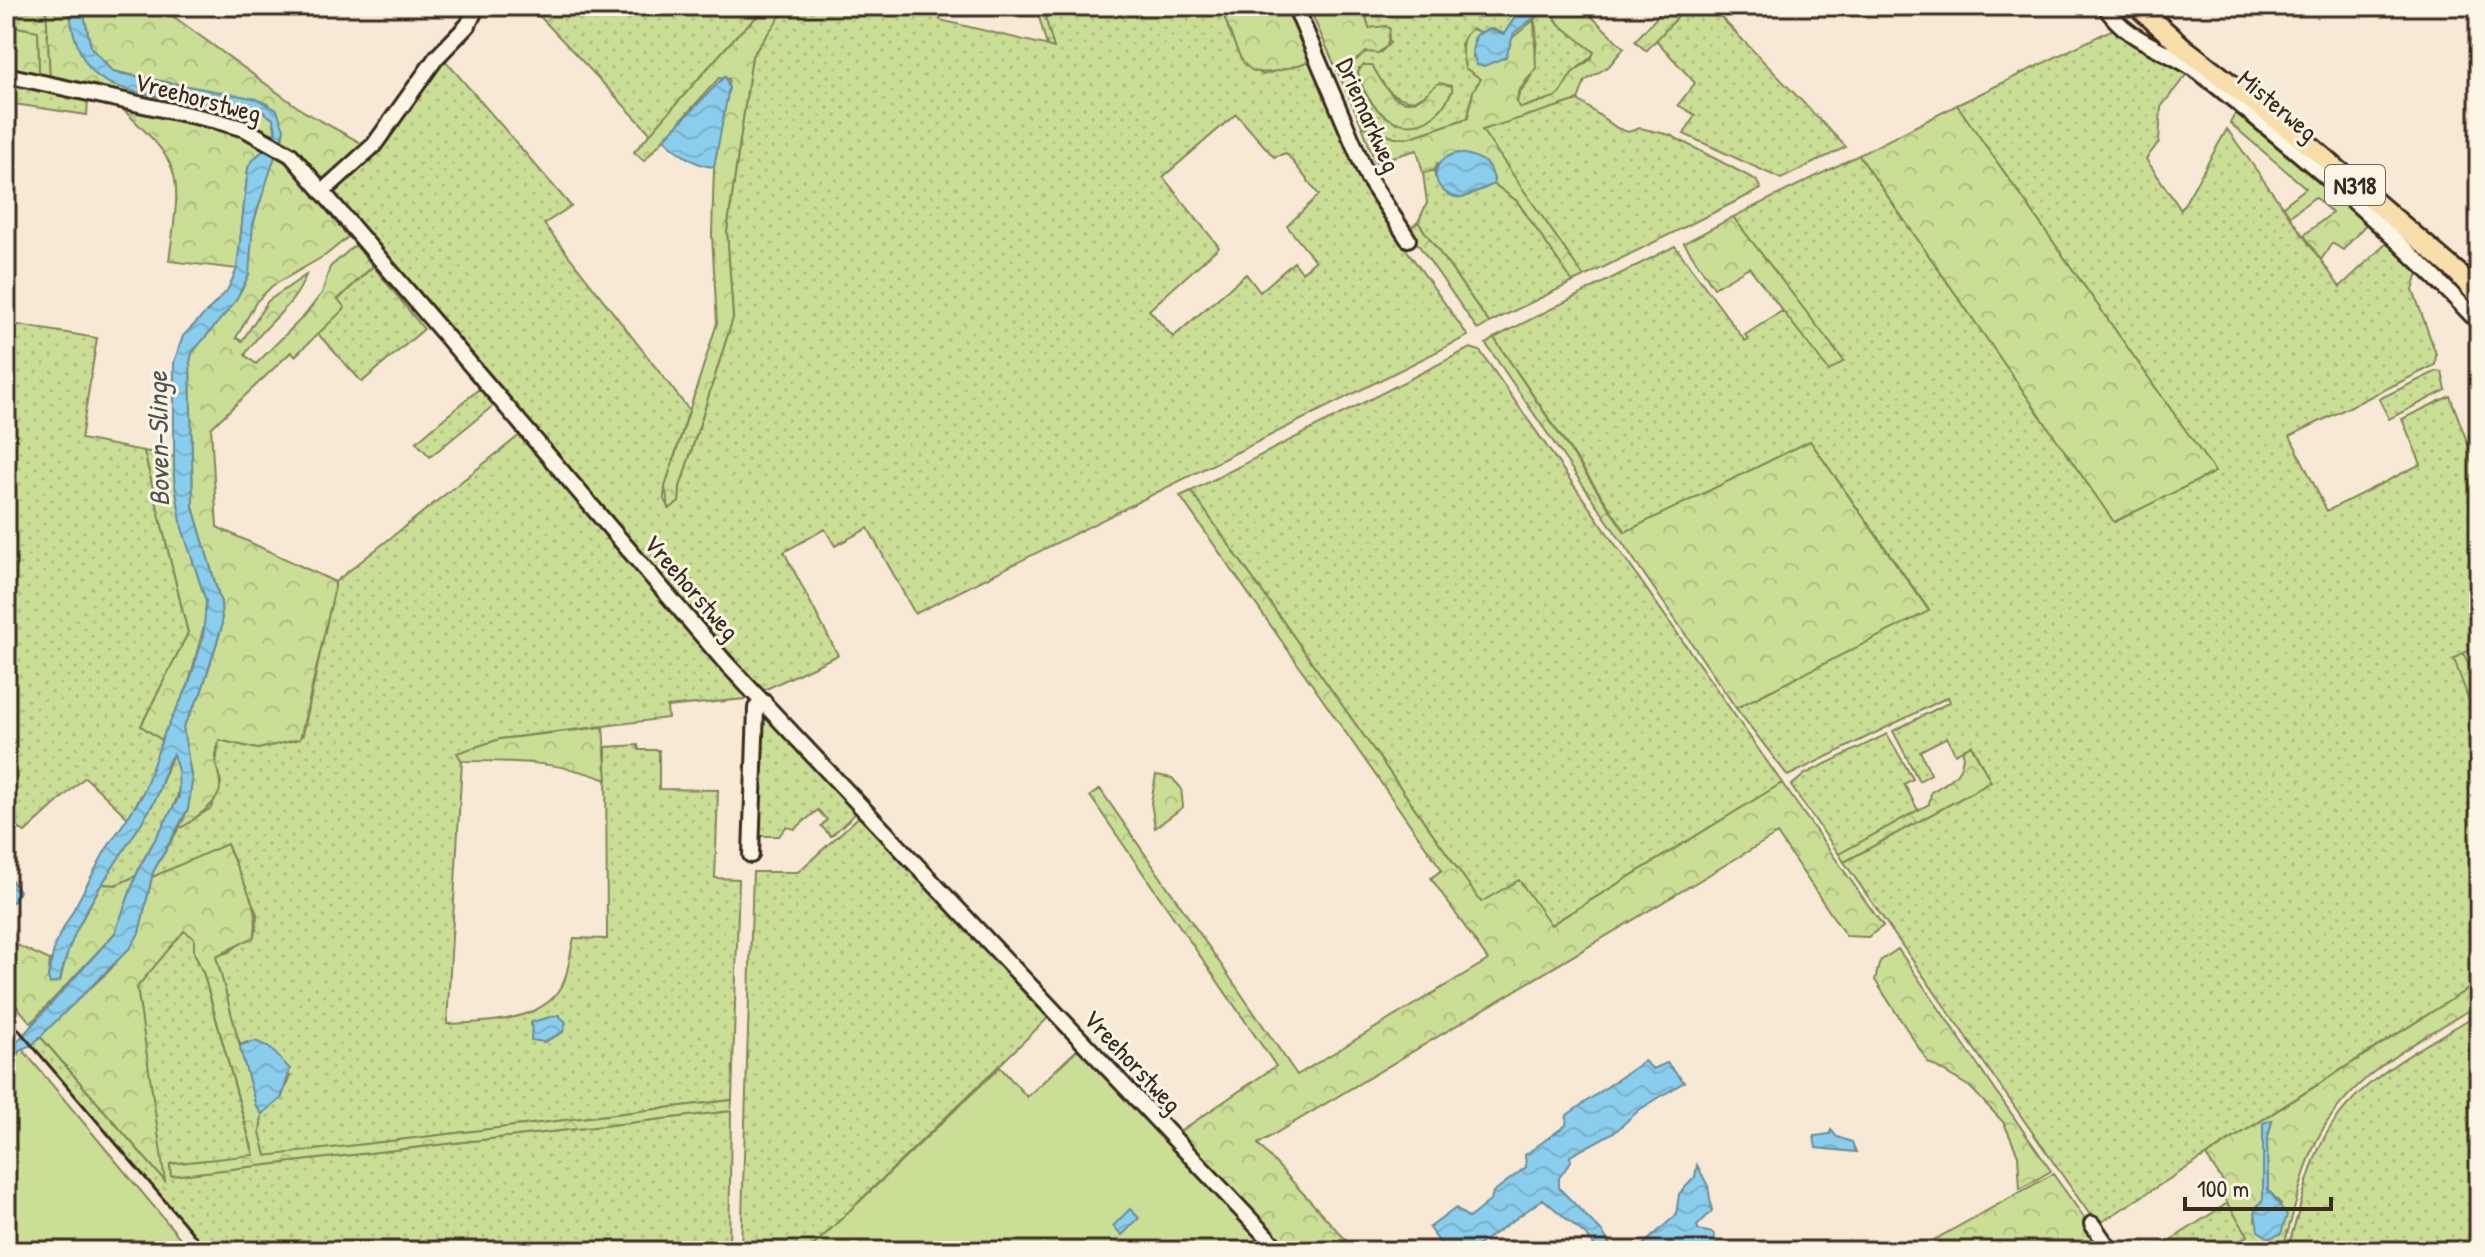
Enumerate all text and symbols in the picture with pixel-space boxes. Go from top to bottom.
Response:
street label: Driemarkweg [1328,53,1410,177]
street label: Misterweg [2231,61,2325,149]
street label: Vreehorstweg [131,63,265,131]
road number: N318 [2325,165,2385,205]
water label: Boven-Slinge [138,370,178,507]
street label: Vreehorstweg [636,527,748,647]
street label: Vreehorstweg [1076,1002,1190,1120]
scale bar [2185,1161,2331,1211]
text: 100 m [2197,1172,2249,1204]

